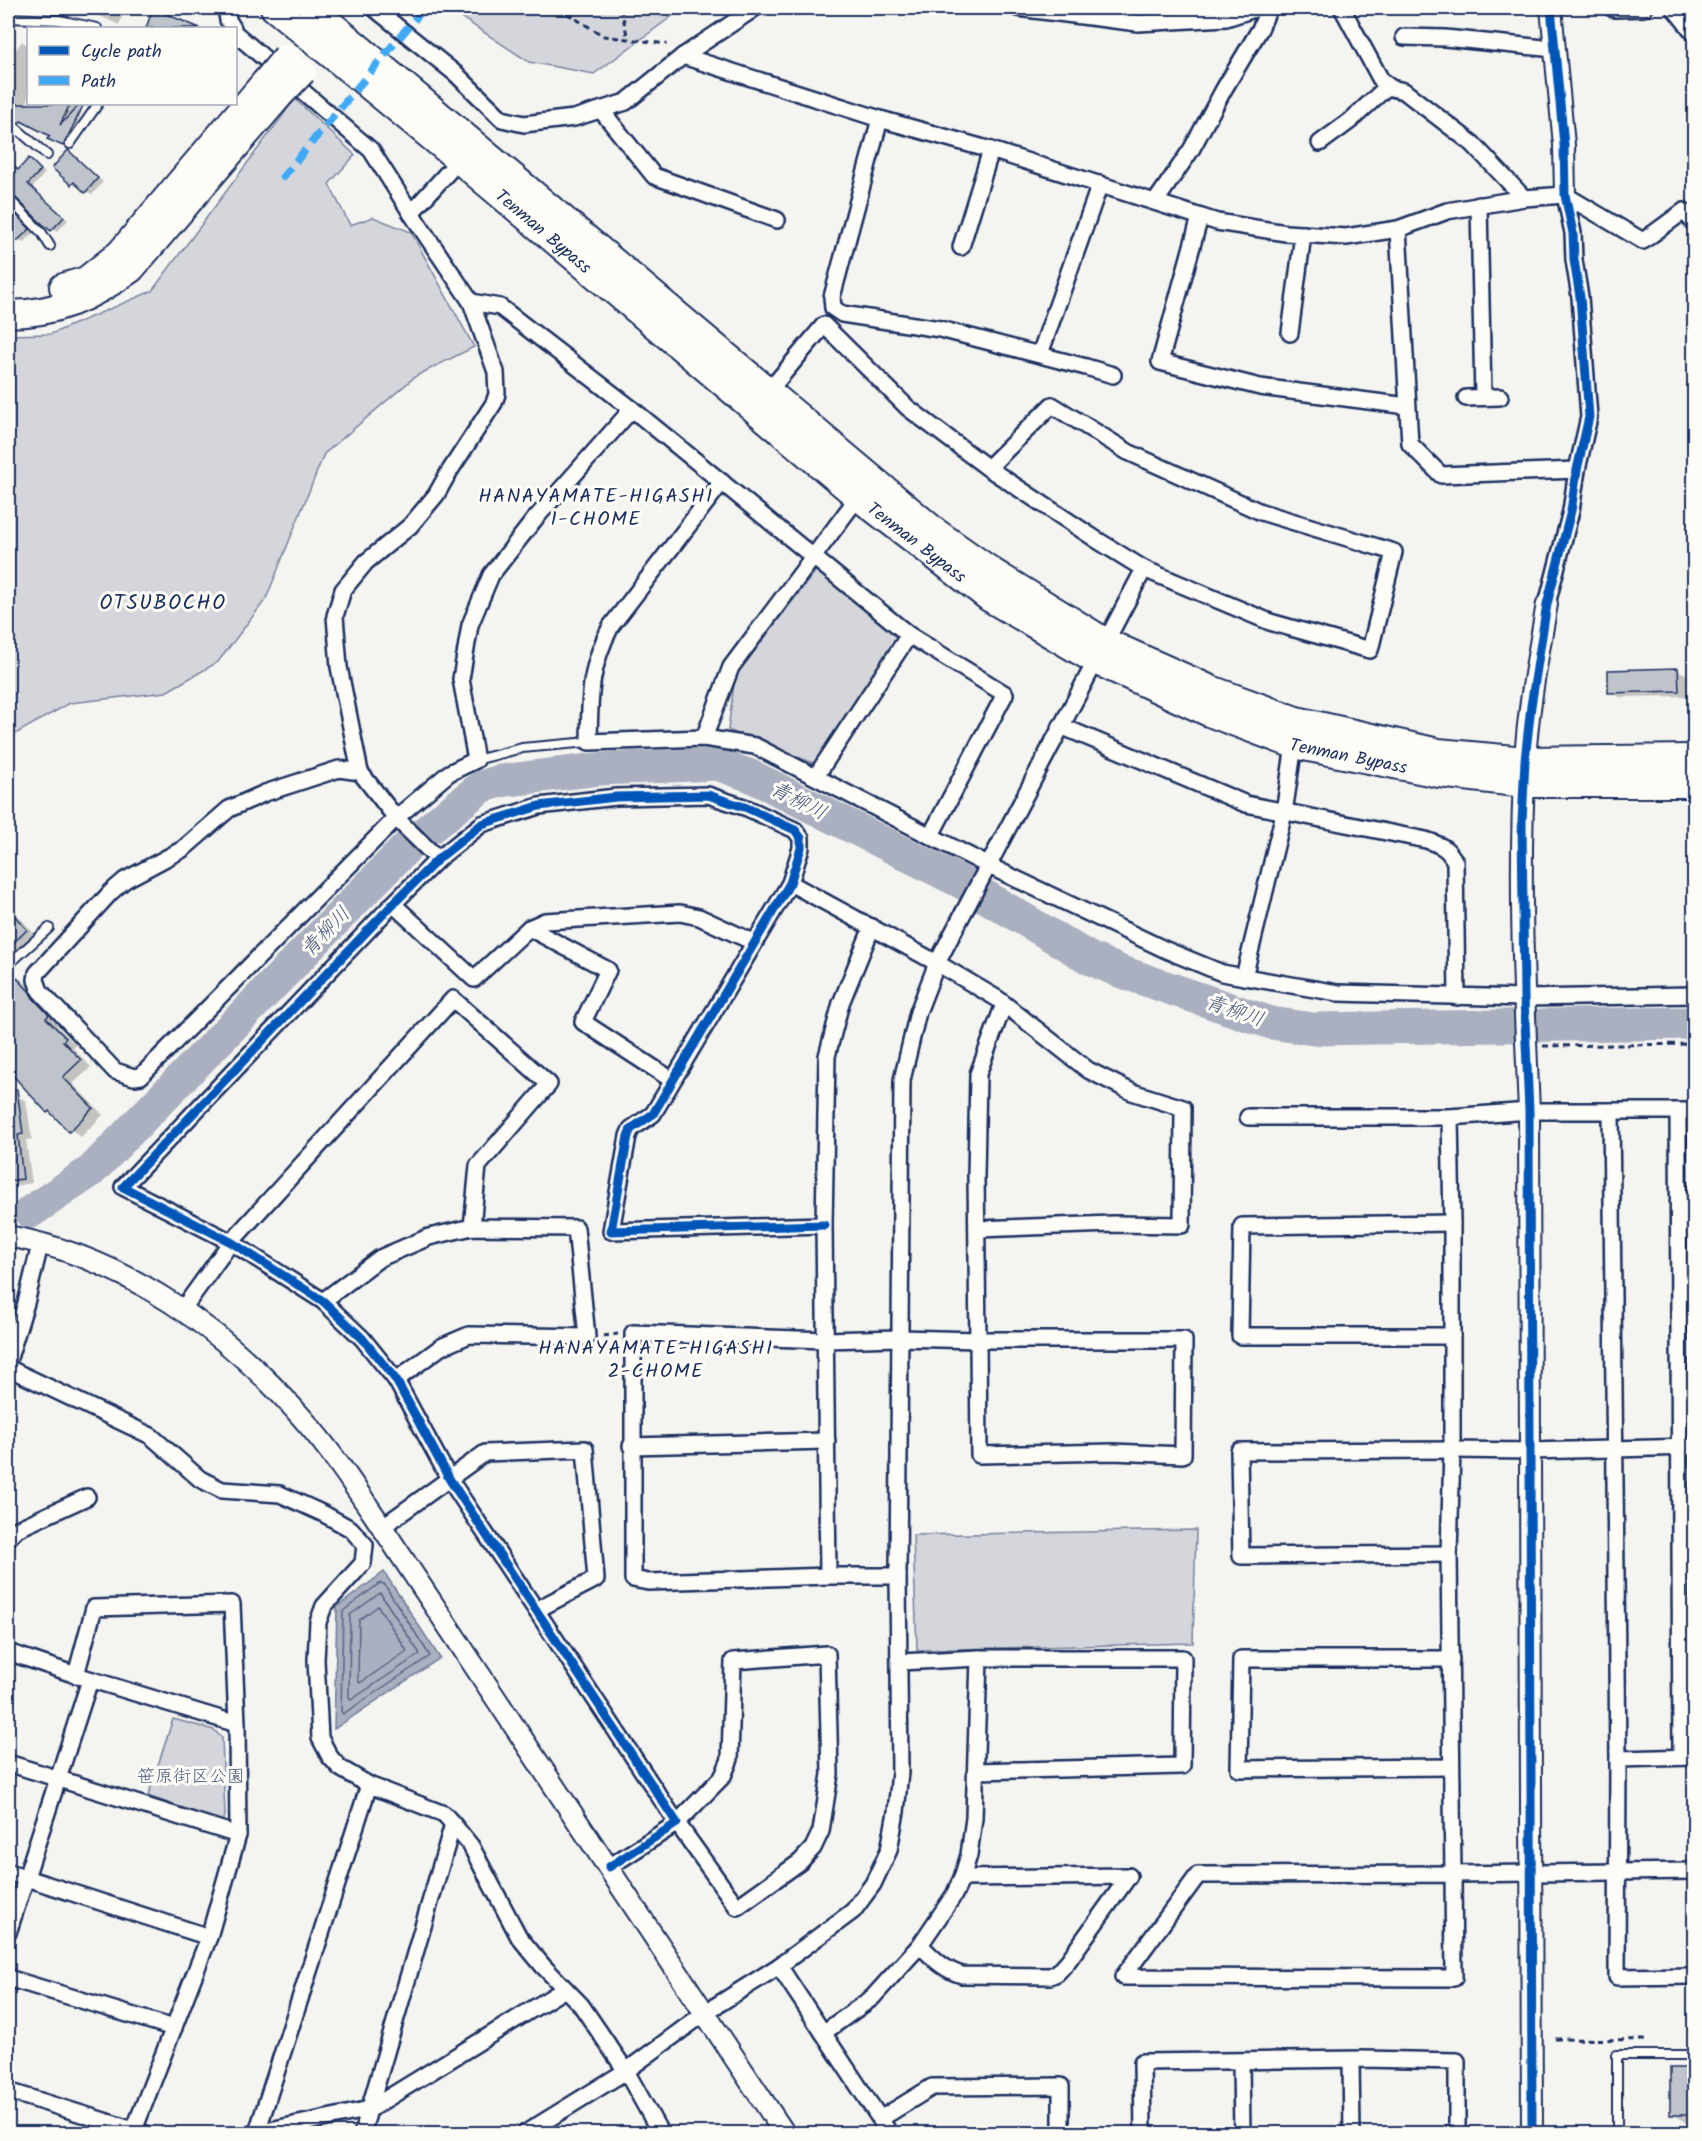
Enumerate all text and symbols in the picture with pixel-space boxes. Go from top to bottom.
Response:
legend [27,27,237,105]
text: Cycle path [81,38,162,67]
text: Path [81,68,116,97]
street label: Tenman Bypass [488,183,598,282]
district label: HANAYAMATE-HIGASHI 1-CHOME [478,481,714,536]
street label: Tenman Bypass [860,496,972,592]
district label: OTSUBOCHO [99,587,227,620]
street label: Tenman Bypass [1287,731,1410,783]
water label: 青柳川 [764,774,832,830]
water label: 青柳川 [294,900,359,965]
water label: 青柳川 [1201,987,1268,1037]
district label: HANAYAMATE-HIGASHI 2-CHOME [538,1333,774,1388]
park label: 笹原街区公園 [137,1763,245,1792]

